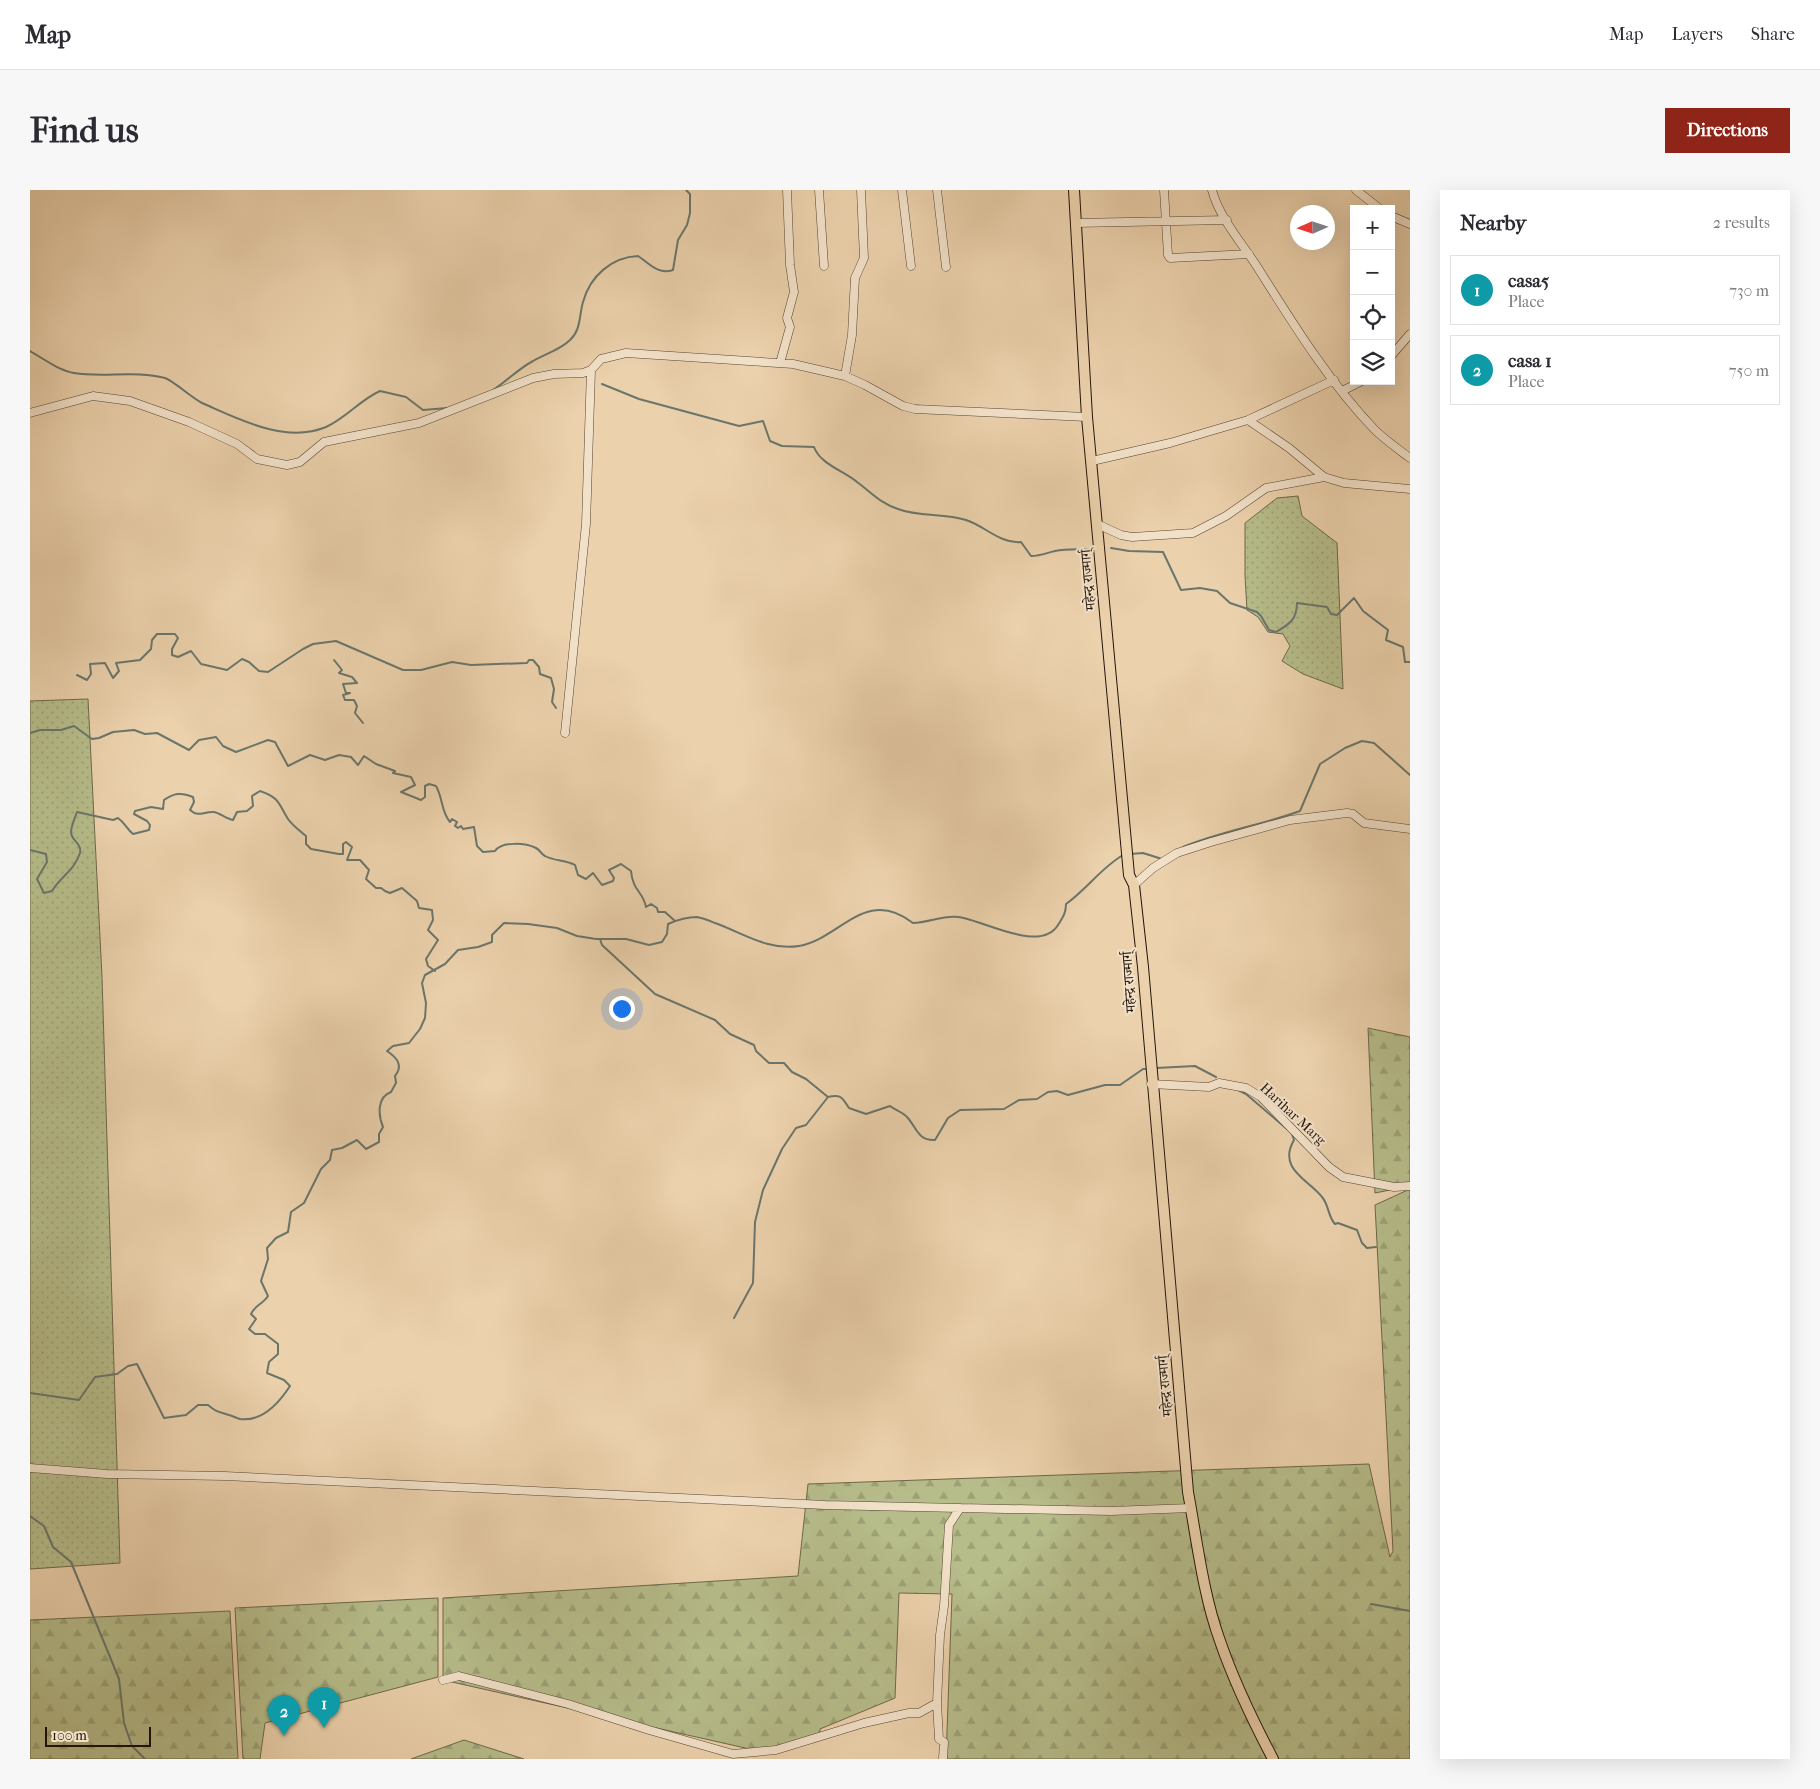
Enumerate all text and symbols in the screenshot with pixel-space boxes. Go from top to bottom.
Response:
text: Map [25,21,71,49]
text: Map [1609,24,1643,45]
text: Layers [1671,24,1723,45]
text: Share [1751,24,1795,45]
button: Directions [1665,108,1790,153]
text: Find us [30,110,139,151]
north arrow [1290,205,1335,250]
map controls [1350,205,1395,385]
button: + [1350,205,1395,250]
text: Nearby [1460,211,1526,235]
text: 2 results [1713,213,1770,232]
button: − [1350,250,1395,295]
text: casa5 [1508,270,1549,292]
text: 1 [1474,281,1480,300]
text: 730 m [1729,281,1769,300]
text: Place [1508,292,1544,311]
button: locate [1350,295,1395,340]
button: layers [1350,340,1395,385]
text: casa 1 [1508,350,1552,372]
text: 2 [1473,361,1481,380]
text: 750 m [1729,361,1769,380]
text: Place [1508,372,1544,391]
street label: महेन्द्र राज्मार्ग् [1076,547,1100,612]
street label: महेन्द्र राज्मार्ग् [1117,949,1141,1014]
your location [609,996,635,1022]
street label: Harihar Marg [1257,1079,1330,1149]
street label: महेन्द्र राज्मार्ग् [1153,1353,1177,1418]
pin: 1 [308,1687,340,1728]
pin: 2 [268,1695,300,1736]
scale bar [45,1724,151,1747]
text: 100 m [52,1727,87,1744]

